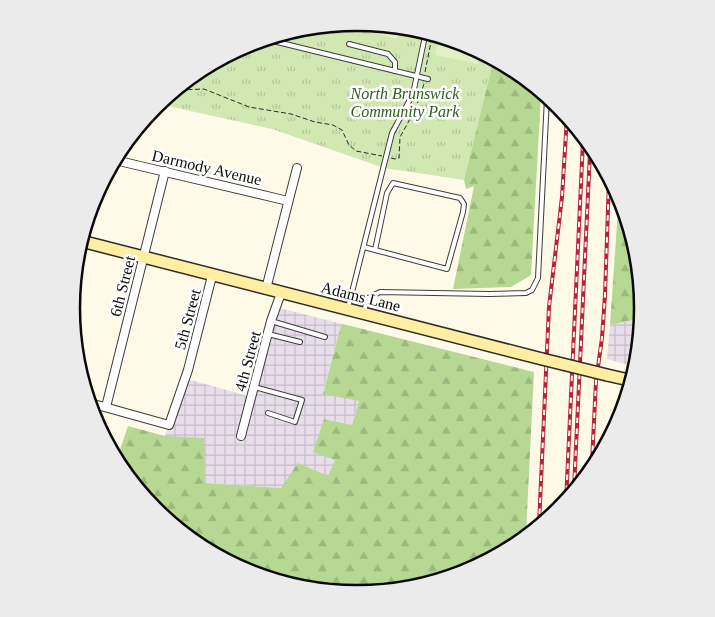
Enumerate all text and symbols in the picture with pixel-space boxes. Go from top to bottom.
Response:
park label: North Brunswick Community Park [350,85,460,121]
street label: Darmody Avenue [150,147,263,189]
street label: 6th Street [107,254,138,318]
street label: Adams Lane [319,278,402,315]
street label: 5th Street [171,287,204,351]
street label: 4th Street [231,329,264,393]

